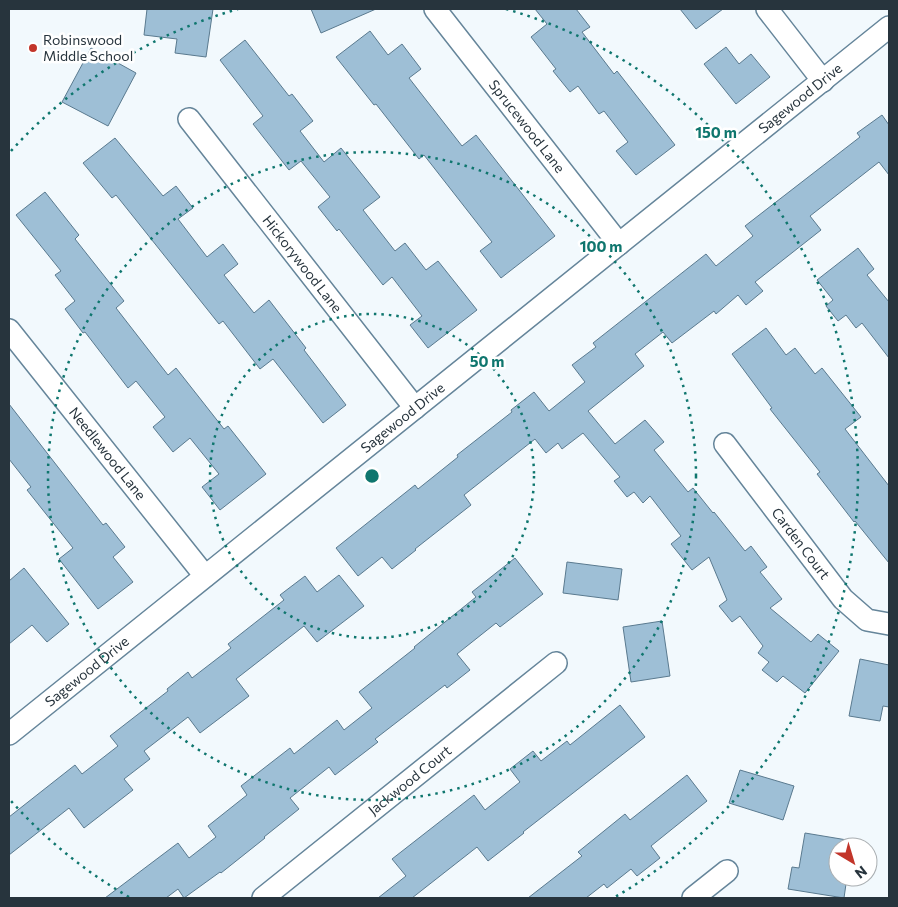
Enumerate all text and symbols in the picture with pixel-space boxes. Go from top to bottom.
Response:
place label: Robinswood Middle School [43,31,133,64]
marker: Robinswood Middle School [27,42,39,54]
street label: Sagewood Drive [755,59,845,137]
street label: Sprucewood Lane [486,76,569,176]
text: 150 m [695,123,737,141]
street label: Hickorywood Lane [259,212,346,316]
text: 100 m [580,237,622,255]
text: 50 m [470,352,504,370]
street label: Sagewood Drive [357,379,448,456]
street label: Needlewood Lane [66,404,150,503]
centre of rings [363,467,381,485]
street label: Carden Court [768,504,834,583]
street label: Sagewood Drive [41,632,132,710]
street label: Jackwood Court [364,741,454,818]
north arrow [828,837,878,887]
text: N [852,863,871,883]

